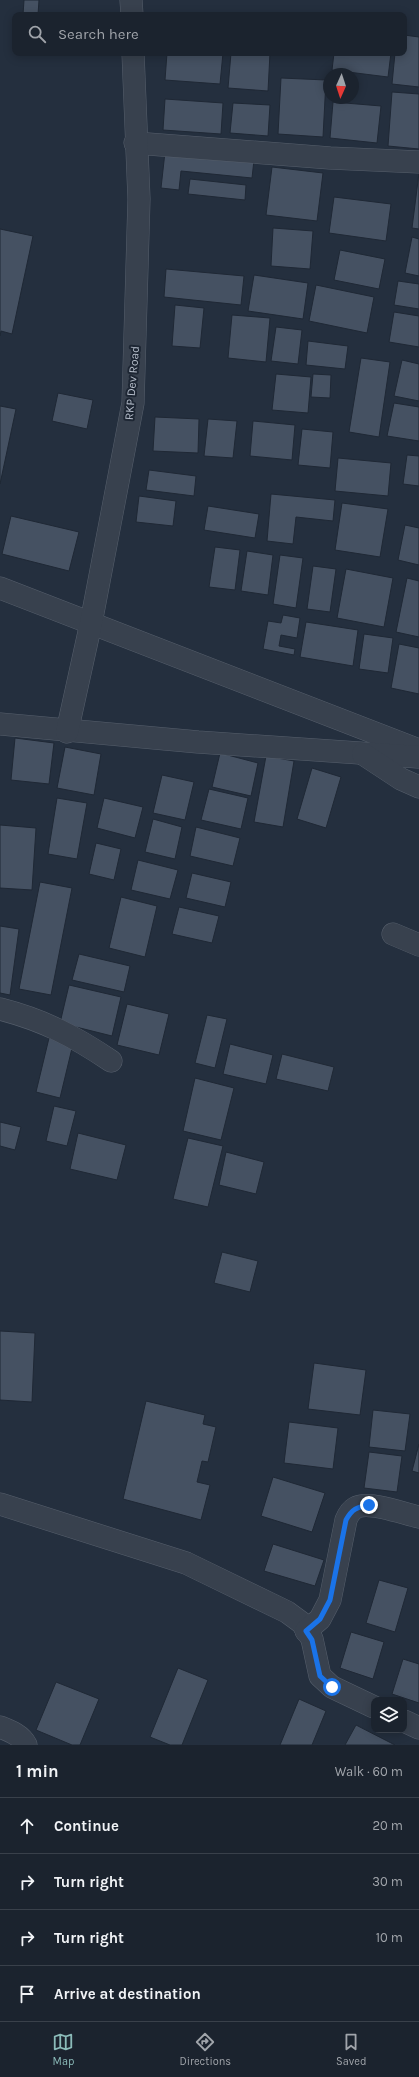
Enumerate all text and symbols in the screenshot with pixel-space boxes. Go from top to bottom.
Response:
search box [12,12,407,56]
icon: search [26,23,48,45]
text: Search here [58,25,139,43]
north arrow [323,68,359,104]
street label: RKP Dev Road [122,345,142,421]
route end [360,1496,378,1514]
route start [323,1678,341,1696]
map controls [371,1697,407,1733]
button: layers [371,1697,407,1733]
text: 1 min [16,1761,59,1781]
text: Walk · 60 m [335,1764,403,1779]
icon: ahead [16,1815,38,1837]
text: Continue [54,1817,119,1835]
text: 20 m [373,1818,403,1833]
icon: right [16,1871,38,1893]
text: Turn right [54,1873,124,1891]
text: 30 m [372,1874,403,1889]
icon: right [16,1927,38,1949]
text: Turn right [54,1929,124,1947]
text: 10 m [376,1930,403,1945]
icon: arrive [16,1983,38,2005]
text: Arrive at destination [54,1985,201,2003]
tab: Map [52,2031,74,2068]
tab: Directions [179,2031,231,2068]
tab: Saved [336,2031,367,2068]

